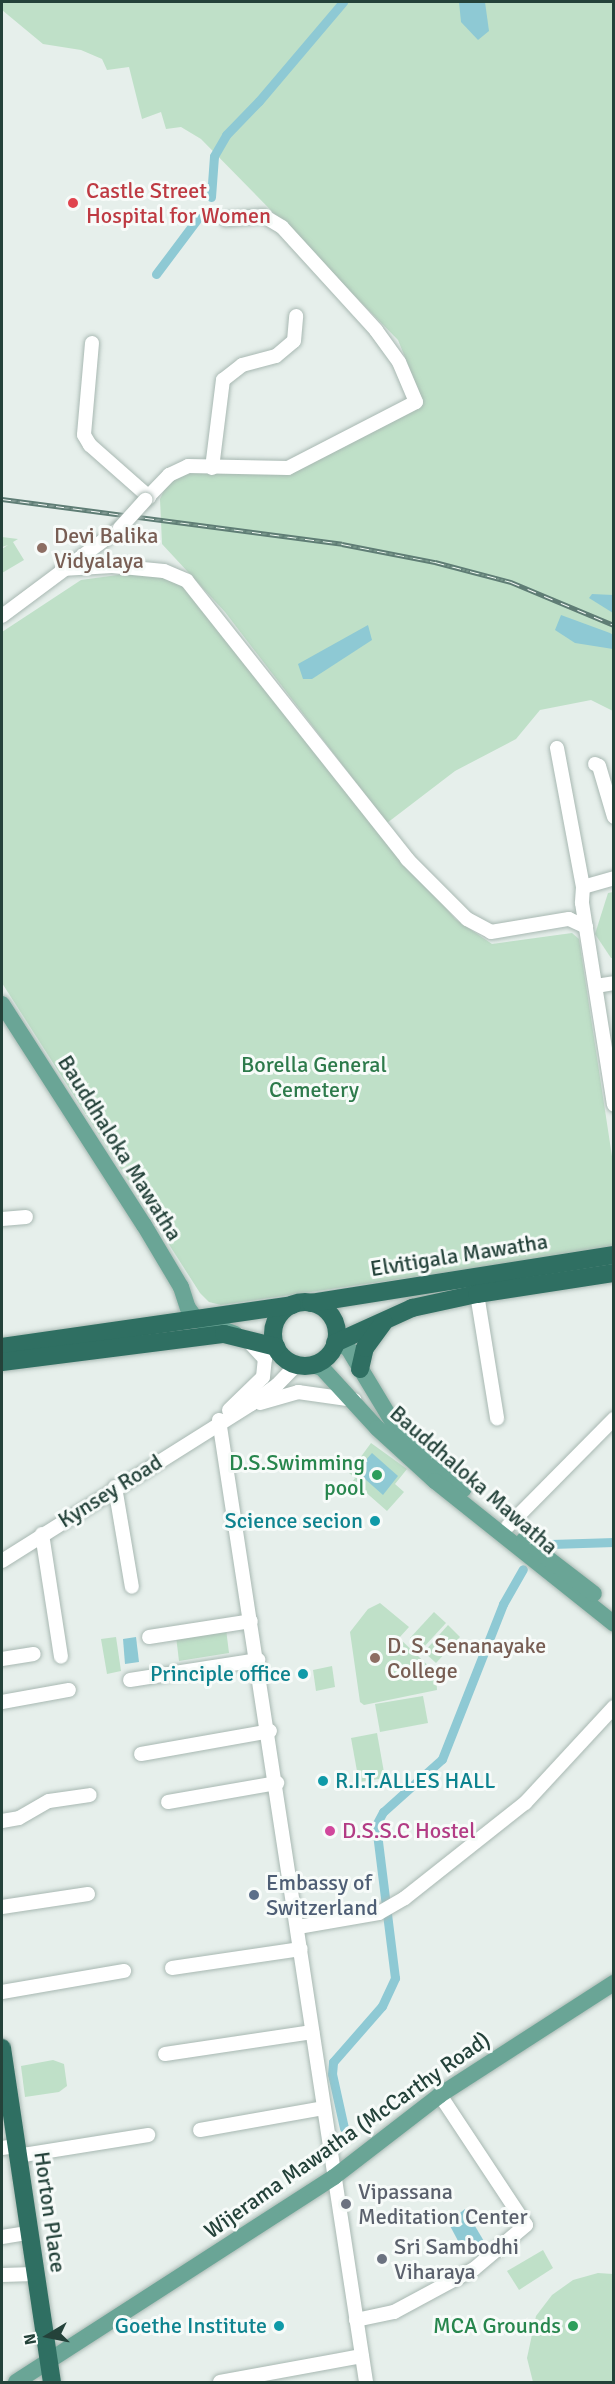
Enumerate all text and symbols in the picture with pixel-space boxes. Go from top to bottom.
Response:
place label: Castle Street Hospital for Women [86,177,271,228]
marker: Castle Street Hospital for Women [64,194,82,212]
place label: Devi Balika Vidyalaya [54,522,159,574]
marker: Devi Balika Vidyalaya [35,541,49,555]
street label: Bauddhaloka Mawatha [52,1050,188,1246]
park label: Borella General Cemetery [241,1051,387,1102]
street label: Elvitigala Mawatha [368,1228,550,1282]
street label: Bauddhaloka Mawatha [385,1400,563,1560]
street label: Kynsey Road [53,1449,167,1533]
place label: D.S.Swimming pool [229,1449,365,1500]
marker: D.S.Swimming pool [370,1468,384,1482]
place label: Science secion [224,1508,363,1534]
marker: Science secion [368,1514,382,1528]
place label: D. S. Senanayake College [387,1632,546,1684]
marker: D. S. Senanayake College [368,1651,382,1665]
place label: Principle office [150,1661,291,1687]
marker: Principle office [296,1667,310,1681]
place label: R.I.T.ALLES HALL [335,1768,495,1794]
marker: R.I.T.ALLES HALL [316,1774,330,1788]
place label: D.S.S.C Hostel [342,1818,476,1844]
marker: D.S.S.C Hostel [323,1824,337,1838]
place label: Embassy of Switzerland [266,1869,378,1921]
marker: Embassy of Switzerland [247,1888,261,1902]
street label: Wijerama Mawatha (McCarthy Road) [199,2026,495,2244]
street label: Horton Place [28,2150,72,2274]
place label: Vipassana Meditation Center [358,2178,528,2230]
marker: Vipassana Meditation Center [339,2197,353,2211]
place label: Sri Sambodhi Viharaya [394,2233,519,2284]
marker: Sri Sambodhi Viharaya [375,2252,389,2266]
north arrow [18,2306,78,2366]
place label: Goethe Institute [115,2313,267,2339]
place label: MCA Grounds [433,2313,561,2339]
marker: Goethe Institute [272,2319,286,2333]
marker: MCA Grounds [566,2319,580,2333]
text: N [19,2332,41,2346]

